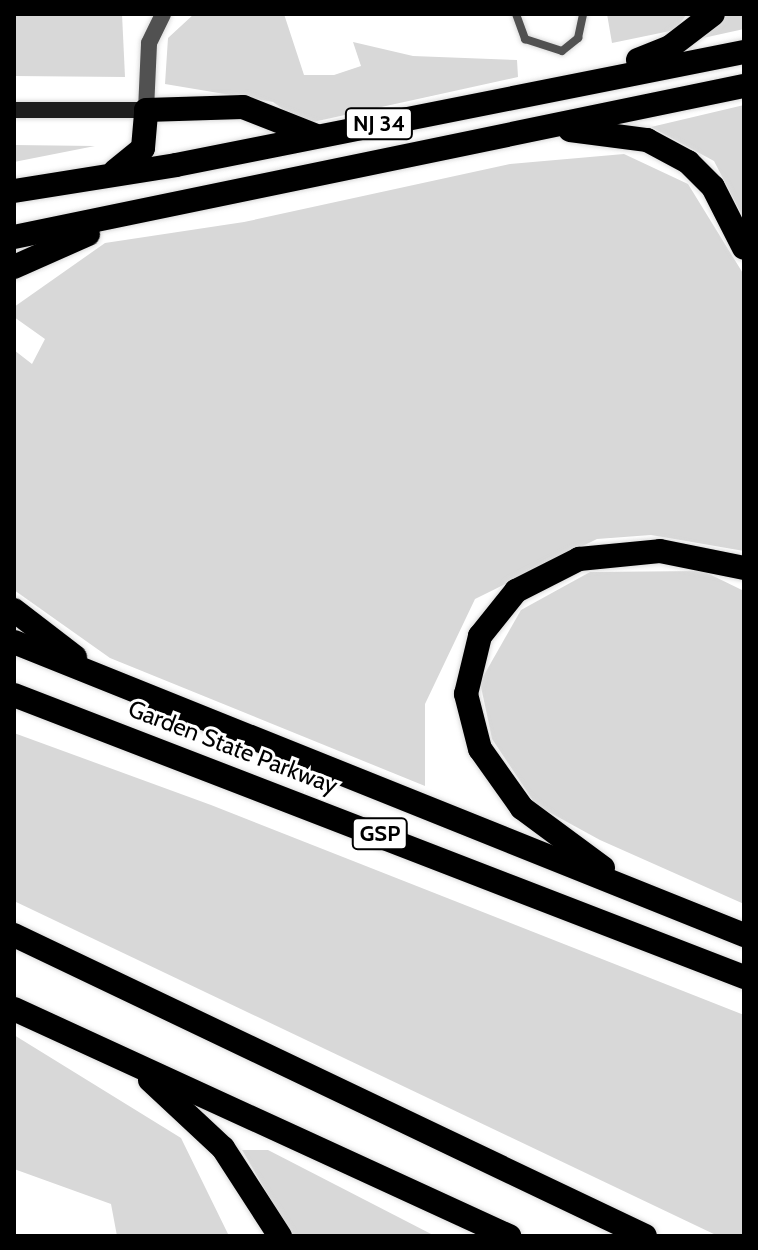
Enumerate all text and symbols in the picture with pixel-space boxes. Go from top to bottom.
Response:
road number: NJ 34 [343,106,415,142]
street label: Garden State Parkway [124,694,342,800]
road number: GSP [350,816,410,852]

